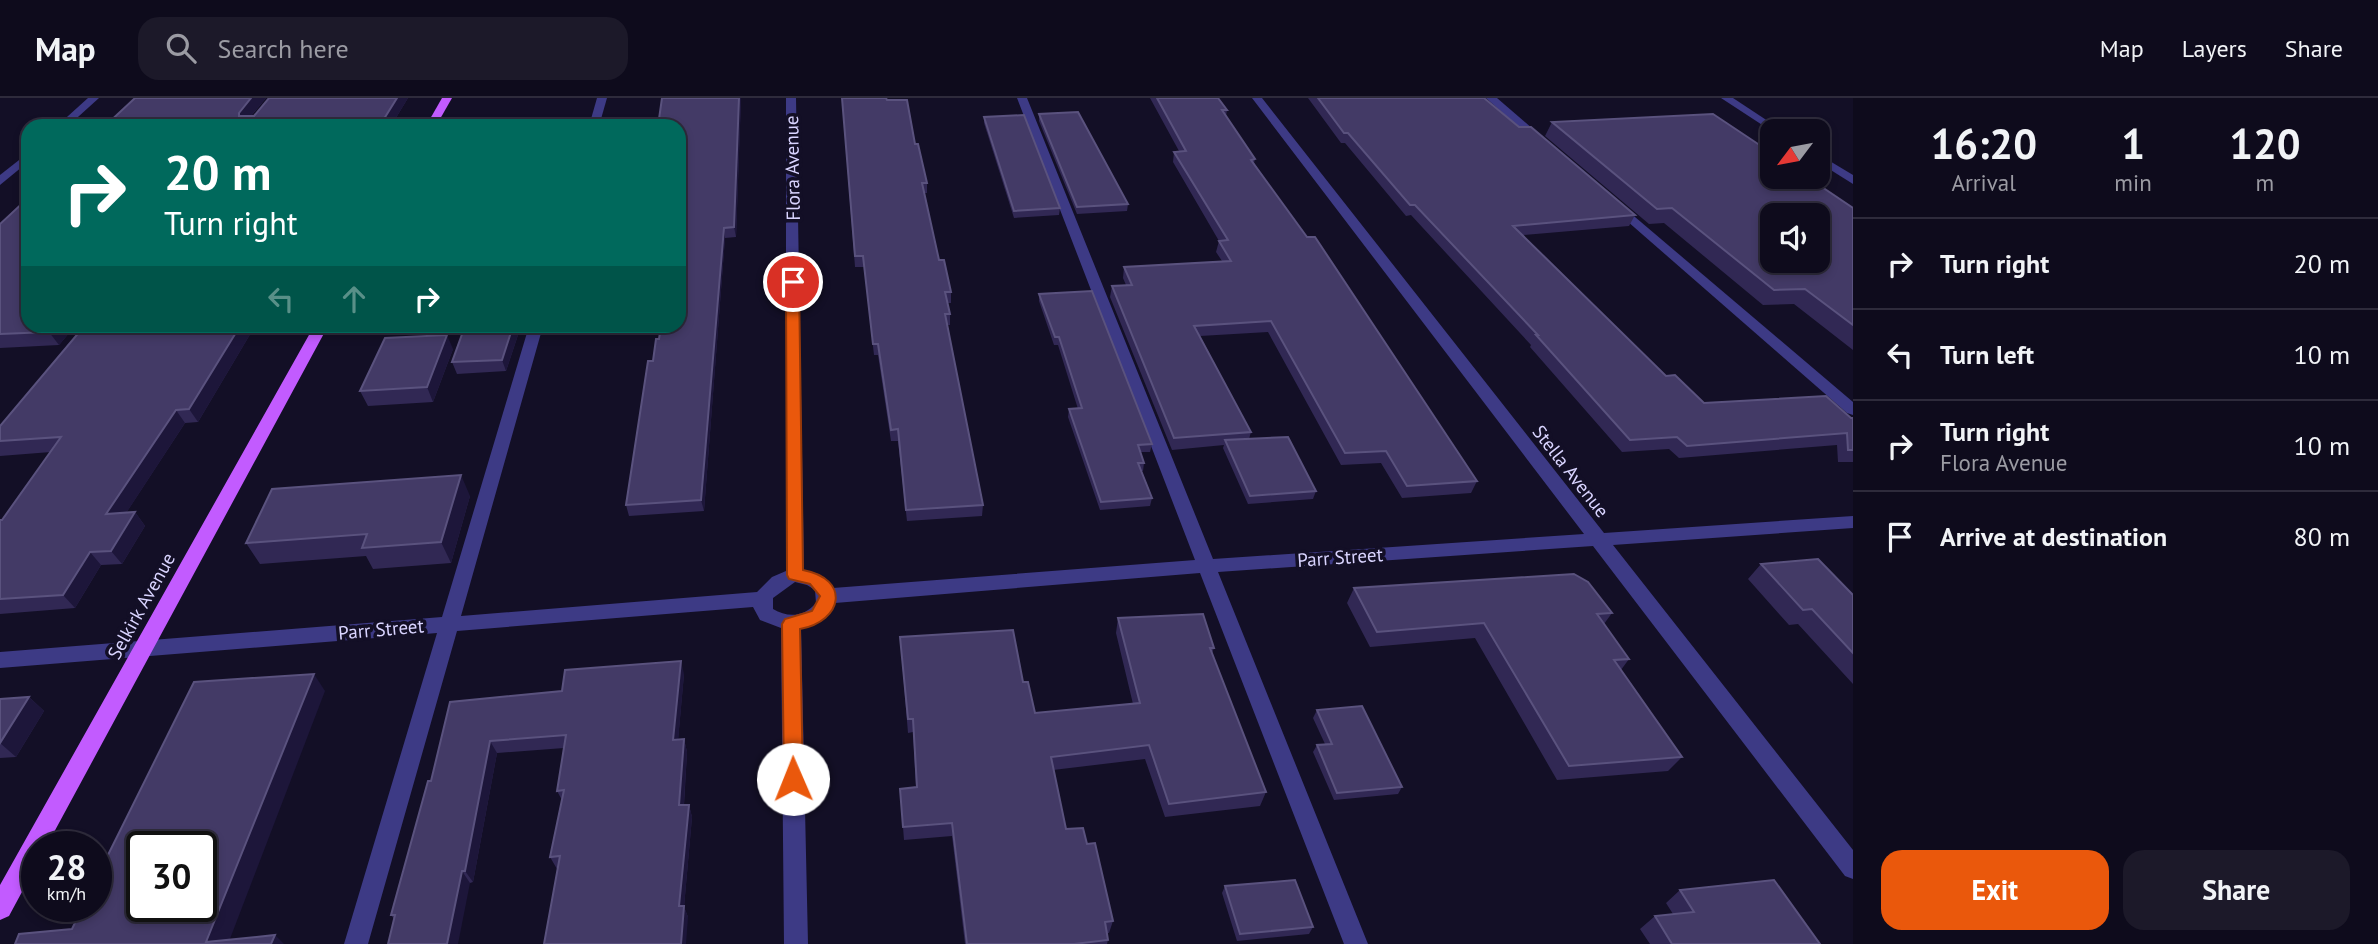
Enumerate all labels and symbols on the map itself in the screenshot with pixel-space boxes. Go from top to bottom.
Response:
street label: Flora Avenue [779,115,805,221]
north arrow [1760,119,1830,189]
pin [763,252,823,312]
street label: Stella Avenue [1528,420,1614,522]
street label: Parr Street [1296,542,1384,572]
street label: Selkirk Avenue [102,548,180,664]
street label: Parr Street [337,613,425,645]
position arrow [756,742,830,816]
speed limit sign: 30 [126,831,217,922]

